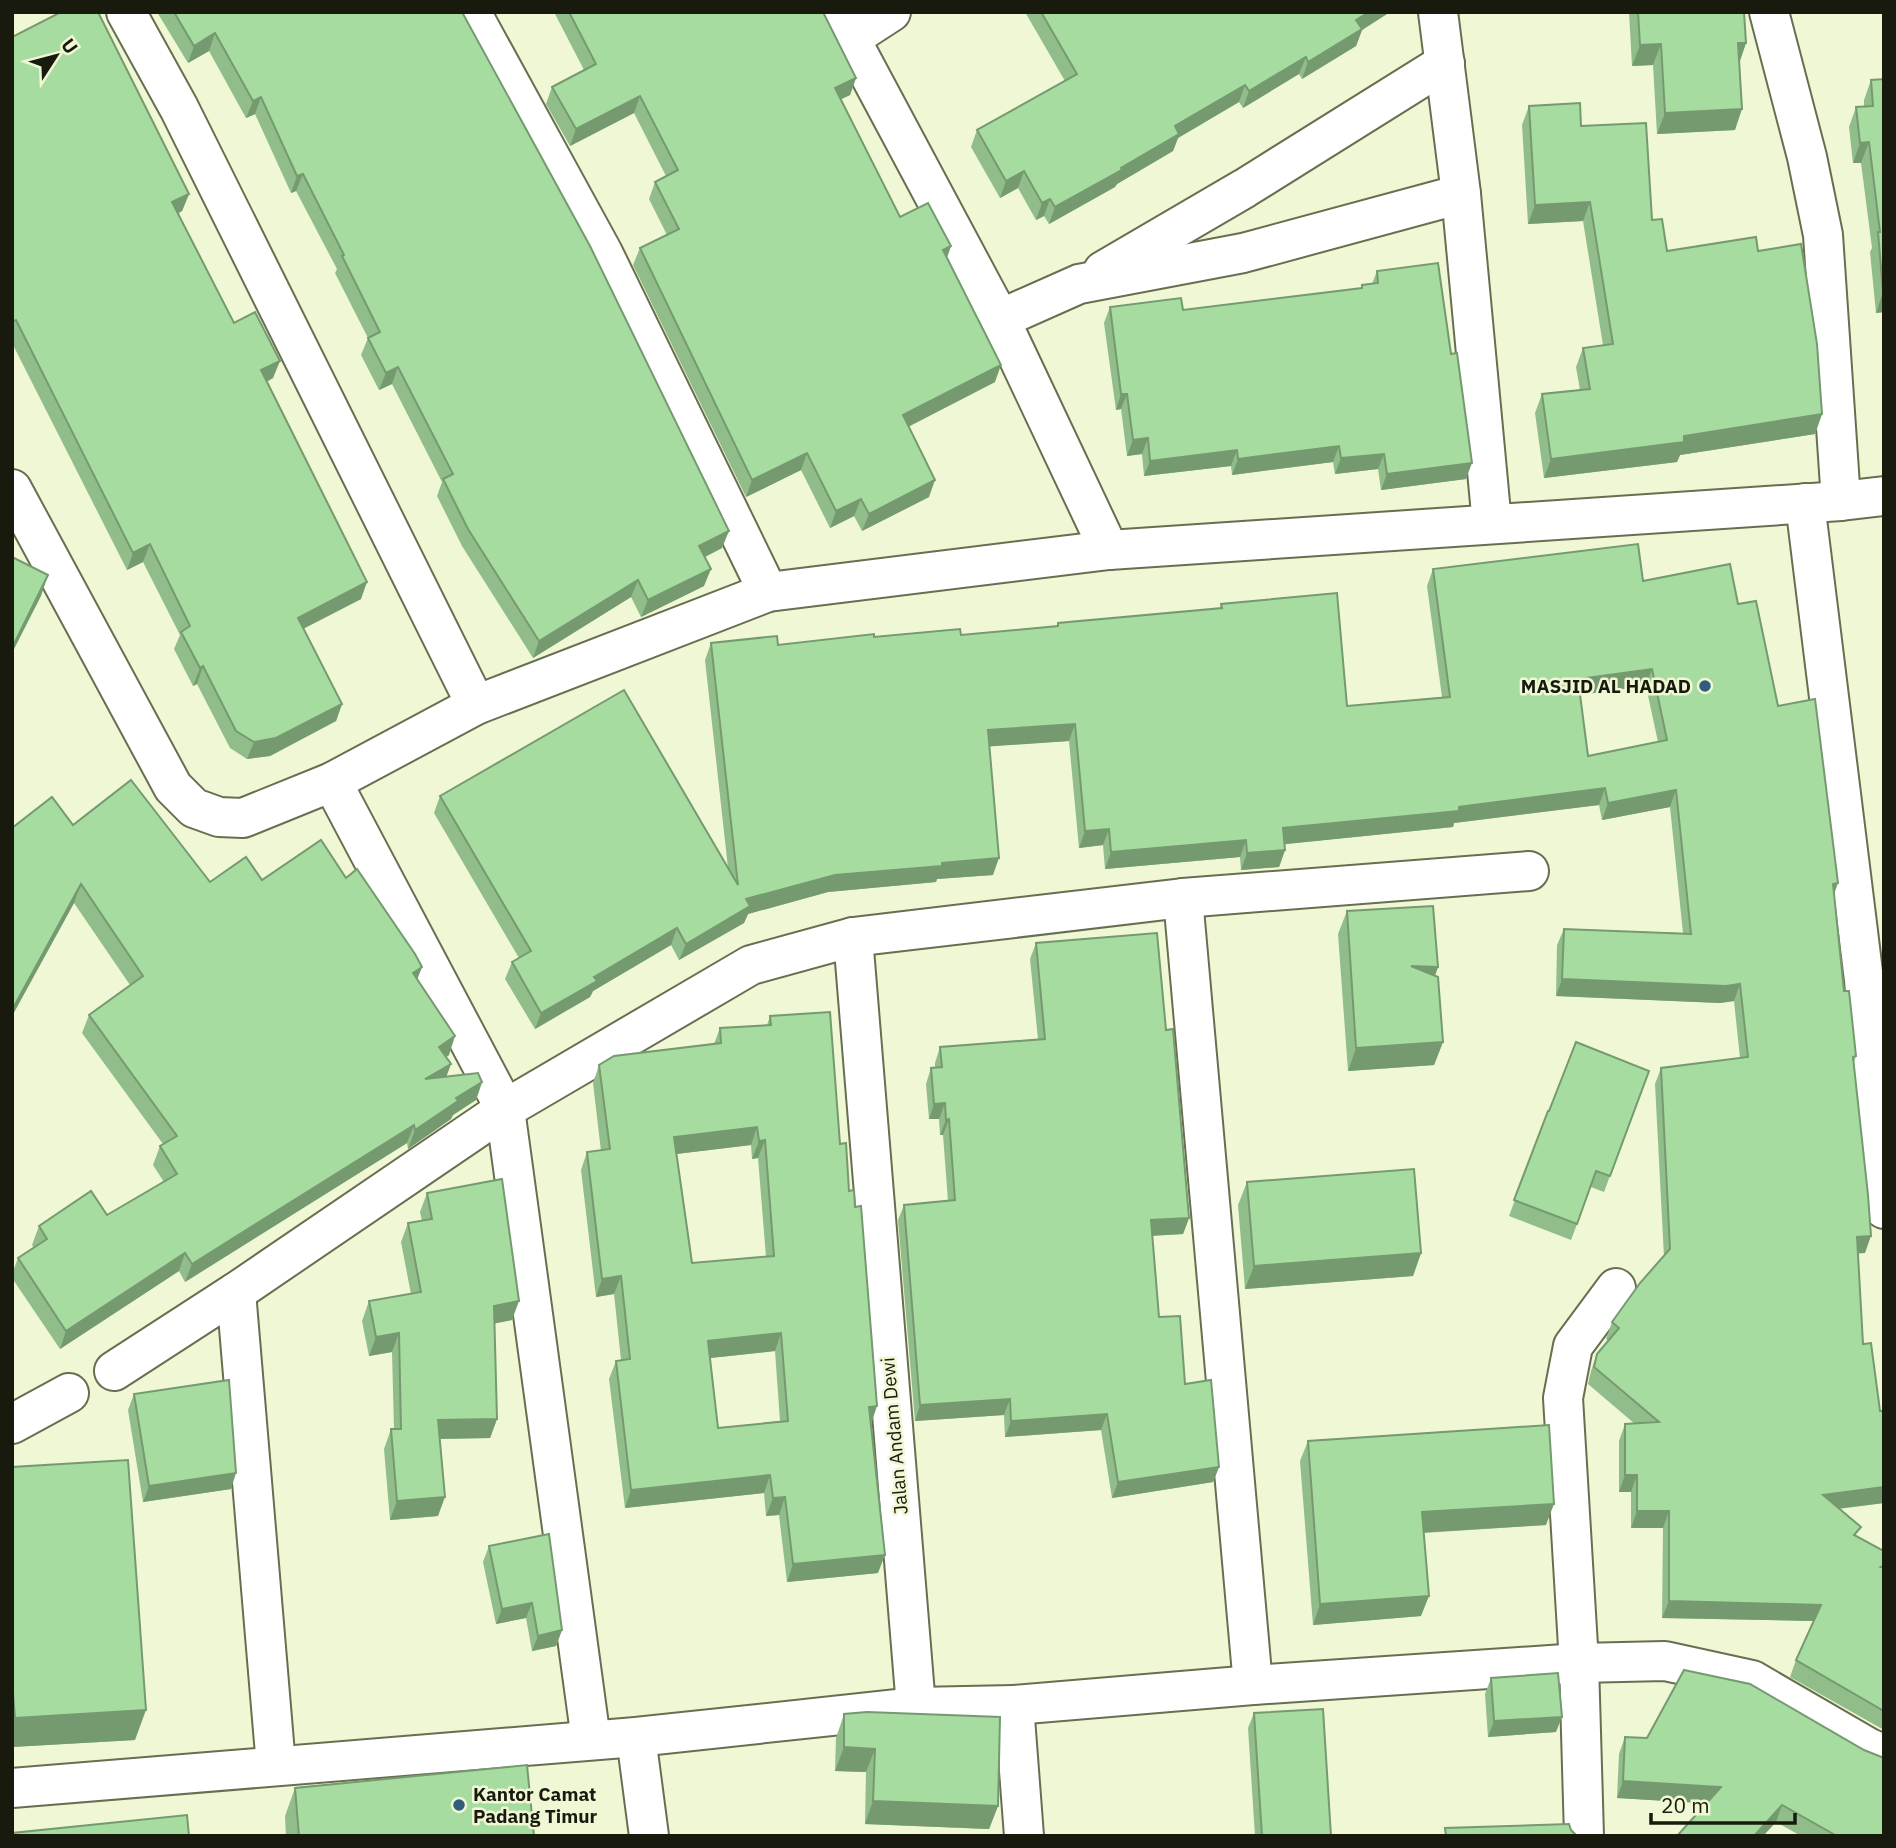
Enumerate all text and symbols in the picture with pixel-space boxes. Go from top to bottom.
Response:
north arrow [21,21,91,91]
text: U [56,34,83,58]
place label: MASJID AL HADAD [1521,674,1691,698]
marker: MASJID AL HADAD [1697,678,1713,694]
street label: Jalan Andam Dewi [875,1356,913,1516]
place label: Kantor Camat Padang Timur [473,1782,597,1828]
scale bar [1651,1782,1794,1826]
text: 20 m [1661,1791,1710,1819]
marker: Kantor Camat Padang Timur [451,1797,467,1813]

